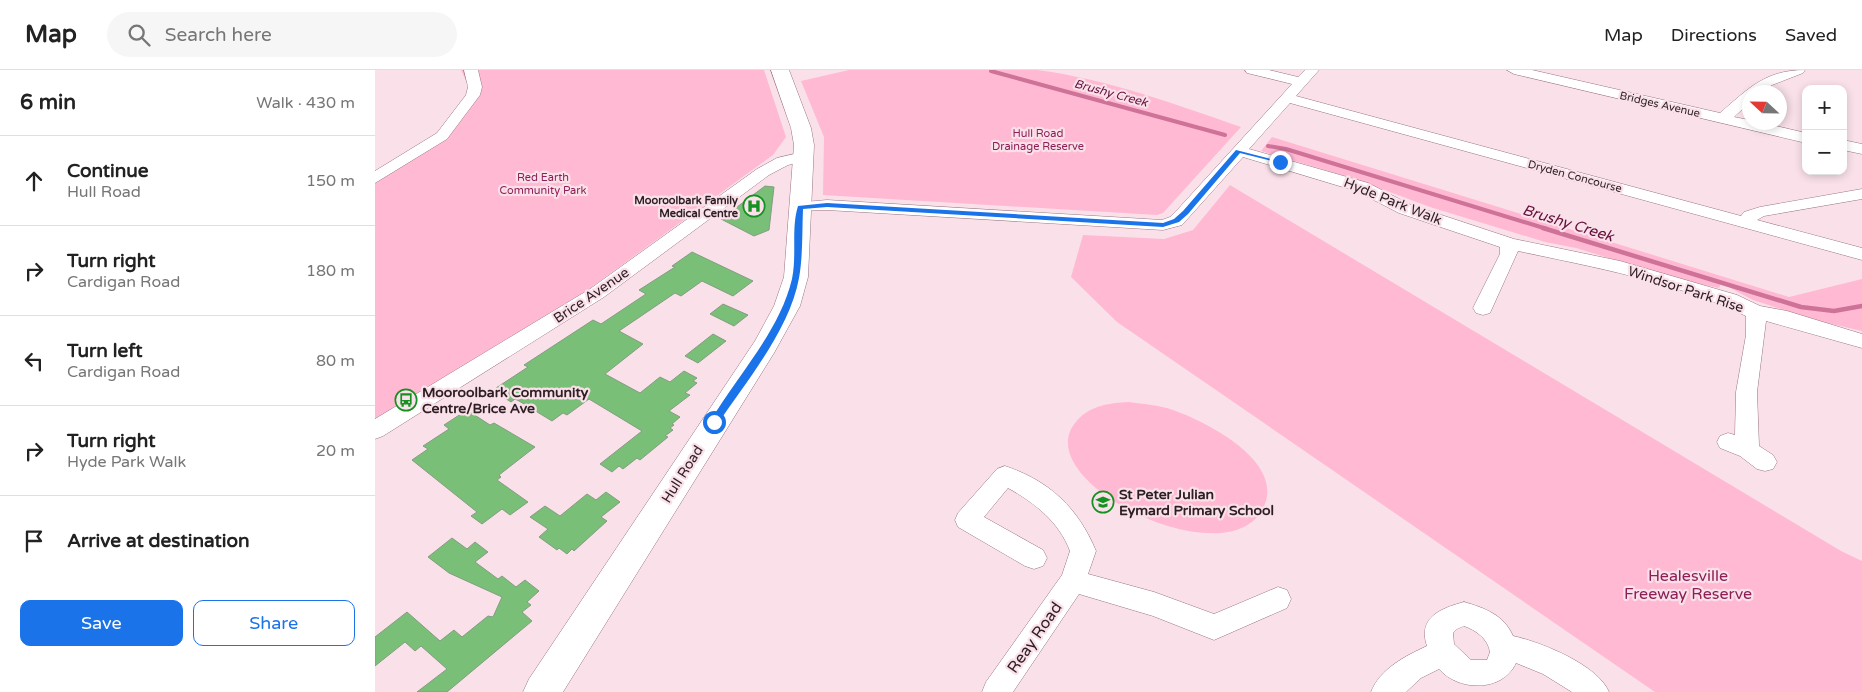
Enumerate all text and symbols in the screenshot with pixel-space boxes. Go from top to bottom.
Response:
search box [107,12,457,57]
text: Map [25,20,77,49]
icon: search [125,21,153,49]
text: Search here [165,24,272,46]
text: Map [1604,24,1643,46]
text: Directions [1671,24,1757,46]
text: Saved [1785,24,1837,46]
water label: Brushy Creek [1073,76,1151,110]
north arrow [1742,85,1787,130]
map controls [1802,85,1847,175]
button: + [1802,85,1847,130]
street label: Bridges Avenue [1618,89,1701,120]
text: 6 min [20,90,76,115]
text: Walk · 430 m [256,93,355,113]
park label: Hull Road Drainage Reserve [992,127,1084,153]
button: − [1802,130,1847,175]
route end [1269,151,1292,174]
street label: Dryden Concourse [1526,158,1623,195]
text: Continue [67,160,149,182]
icon: ahead [20,167,48,195]
text: 150 m [306,171,355,191]
park label: Red Earth Community Park [500,171,586,197]
street label: Hyde Park Walk [1341,174,1445,229]
text: Hull Road [67,182,141,202]
place label: Mooroolbark Family Medical Centre [634,194,739,220]
hospital icon: Mooroolbark Family Medical Centre [742,194,766,218]
water label: Brushy Creek [1520,201,1617,246]
text: Turn right [67,250,155,272]
icon: right [20,257,48,285]
text: 180 m [306,261,355,281]
street label: Windsor Park Rise [1626,263,1746,316]
street label: Brice Avenue [550,264,632,327]
text: Cardigan Road [67,272,180,292]
text: Turn left [67,340,143,362]
icon: left [20,347,48,375]
text: 80 m [316,351,355,371]
text: Cardigan Road [67,362,180,382]
place label: Mooroolbark Community Centre/Brice Ave [422,384,589,417]
bus stop icon: Mooroolbark Community Centre/Brice Ave [394,388,418,412]
route start [703,411,726,434]
text: Turn right [67,430,155,452]
icon: right [20,437,48,465]
text: 20 m [316,441,355,461]
street label: Hull Road [658,442,707,506]
text: Hyde Park Walk [67,452,186,472]
place label: St Peter Julian Eymard Primary School [1119,486,1274,519]
school or university icon: St Peter Julian Eymard Primary School [1091,490,1115,514]
icon: arrive [20,527,48,555]
text: Arrive at destination [67,530,250,552]
park label: Healesville Freeway Reserve [1624,566,1752,604]
street label: Reay Road [1003,598,1067,677]
button: Save [20,600,183,646]
button: Share [193,600,355,646]

